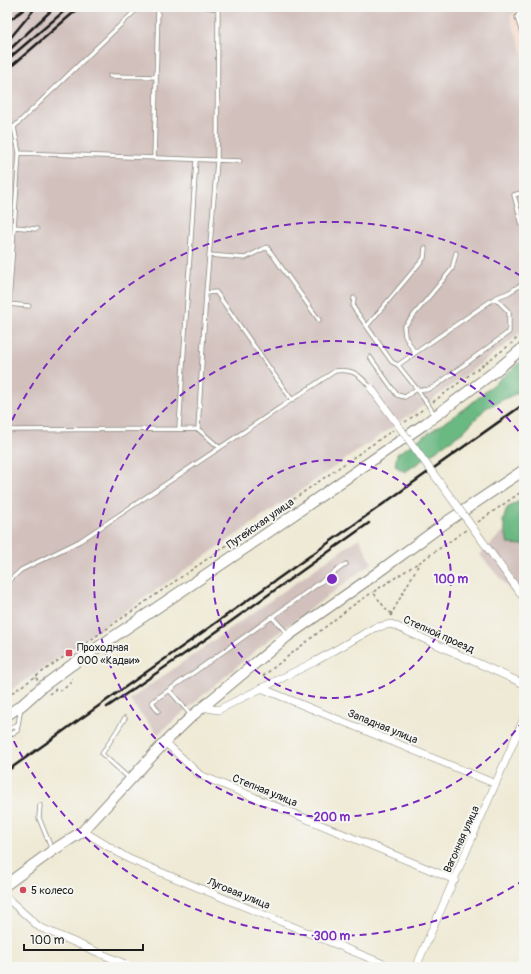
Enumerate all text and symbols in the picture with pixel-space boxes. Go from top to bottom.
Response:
street label: Путейская улица [224,495,296,551]
centre of rings [325,572,339,586]
text: 100 m [434,572,469,587]
street label: Степной проезд [401,613,477,656]
place label: Проходная ООО «Кадви» [77,641,140,667]
marker: Проходная ООО «Кадви» [64,648,74,658]
street label: Западная улица [346,706,420,746]
street label: Степная улица [230,772,299,809]
street label: Вагонная улица [441,804,482,875]
text: 200 m [314,810,351,825]
street label: Луговая улица [205,875,272,912]
place label: 5 колесо [31,884,74,897]
marker: 5 колесо [18,885,28,895]
scale bar [24,926,143,952]
text: 300 m [314,929,351,944]
text: 100 m [30,933,65,948]

